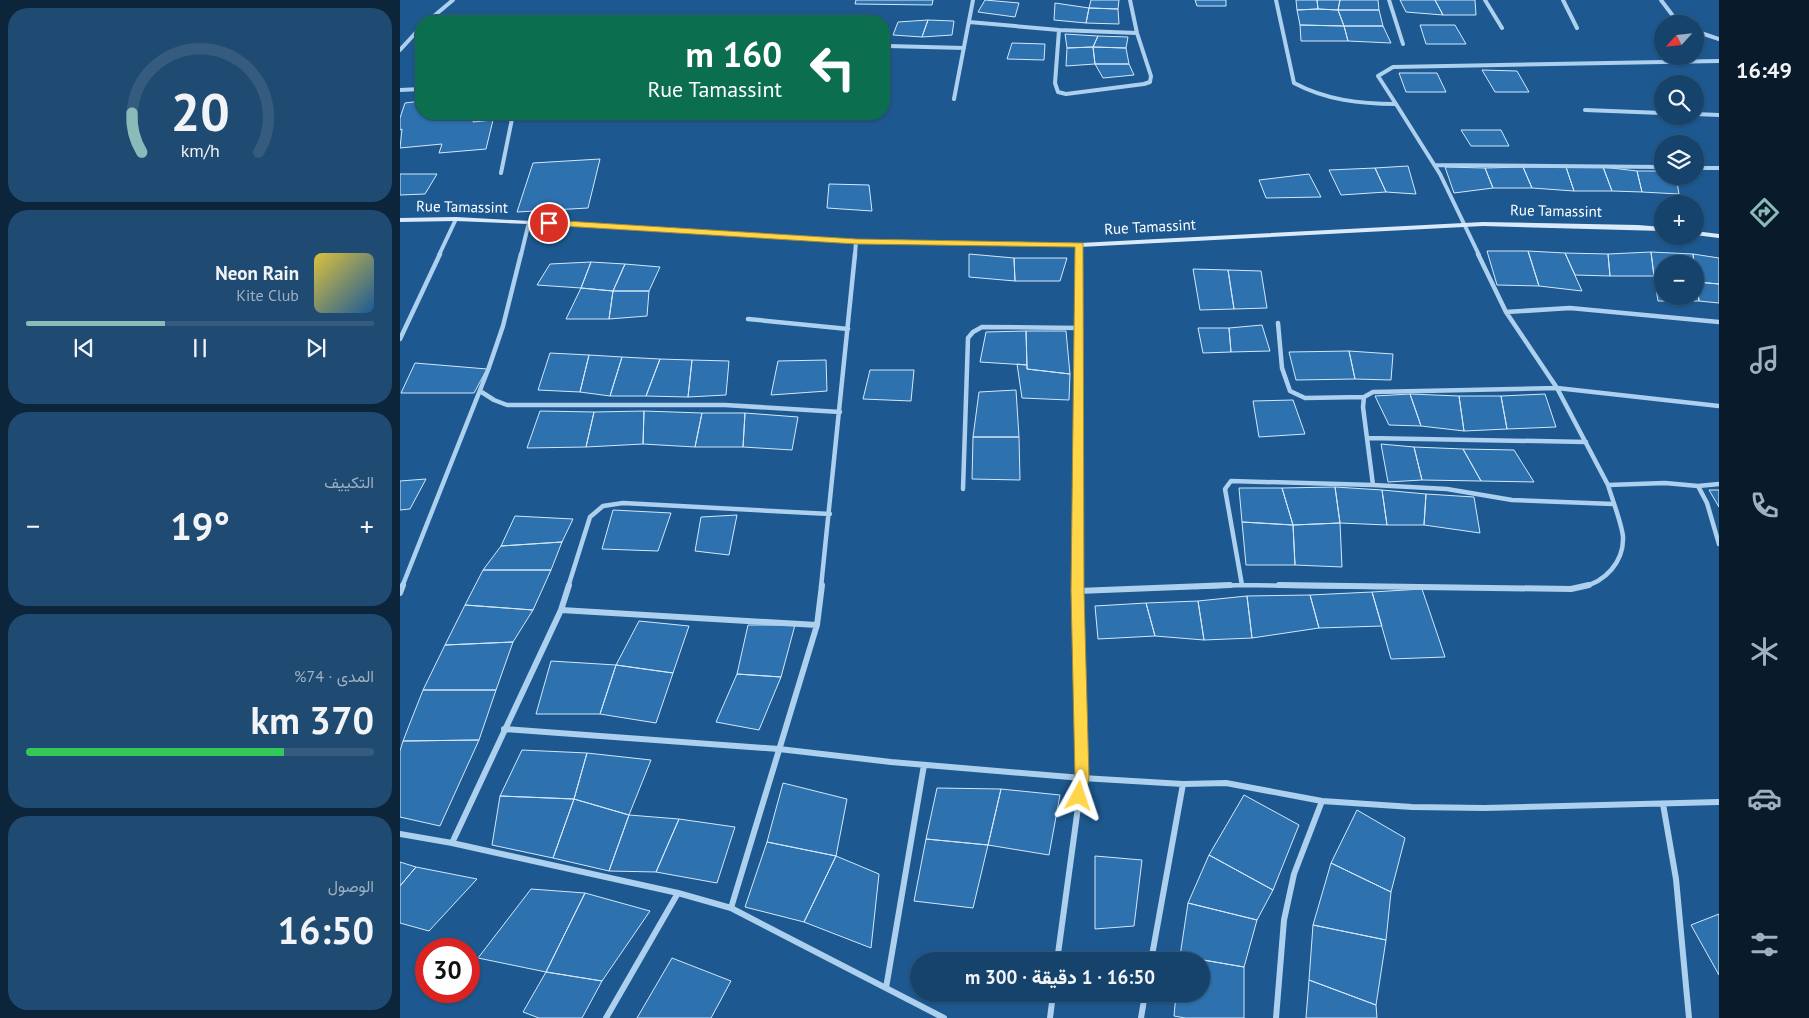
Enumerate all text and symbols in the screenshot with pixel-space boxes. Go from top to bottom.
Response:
north arrow [1654,15,1704,65]
map controls [1654,15,1704,305]
text: 160 m [685,31,782,77]
icon: left [800,35,865,100]
text: 16:49 [1736,56,1792,84]
text: Rue Tamassint [647,75,782,103]
button: search [1654,75,1704,125]
text: 20 [171,78,229,145]
button: layers [1654,135,1704,185]
text: km/h [180,139,220,162]
button: + [1654,195,1704,245]
icon: directions [1747,195,1782,230]
street label: Rue Tamassint [416,196,508,217]
street label: Rue Tamassint [1510,200,1602,221]
pin [528,202,570,244]
icon: arrive [535,209,563,237]
street label: Rue Tamassint [1104,215,1196,238]
button: − [1654,255,1704,305]
text: Neon Rain [215,261,299,285]
text: Kite Club [236,285,299,305]
icon: previous [70,334,98,362]
icon: pause [186,334,214,362]
icon: next [302,334,330,362]
icon: music [1747,342,1782,377]
text: التكييف [324,472,374,492]
icon: phone [1747,488,1782,523]
text: 19° [170,501,230,550]
text: − [26,507,40,544]
text: + [360,507,374,544]
icon: climate [1747,634,1782,669]
text: المدى · 74% [294,666,374,686]
text: 370 km [250,695,374,744]
position arrow [1052,769,1104,821]
icon: car [1747,781,1782,816]
text: الوصول [328,876,374,896]
text: 16:50 [278,905,374,954]
icon: filters [1747,927,1782,962]
speed limit sign: 30 [415,938,480,1003]
text: 16:50 · 1 دقيقة · 300 m [965,965,1155,989]

